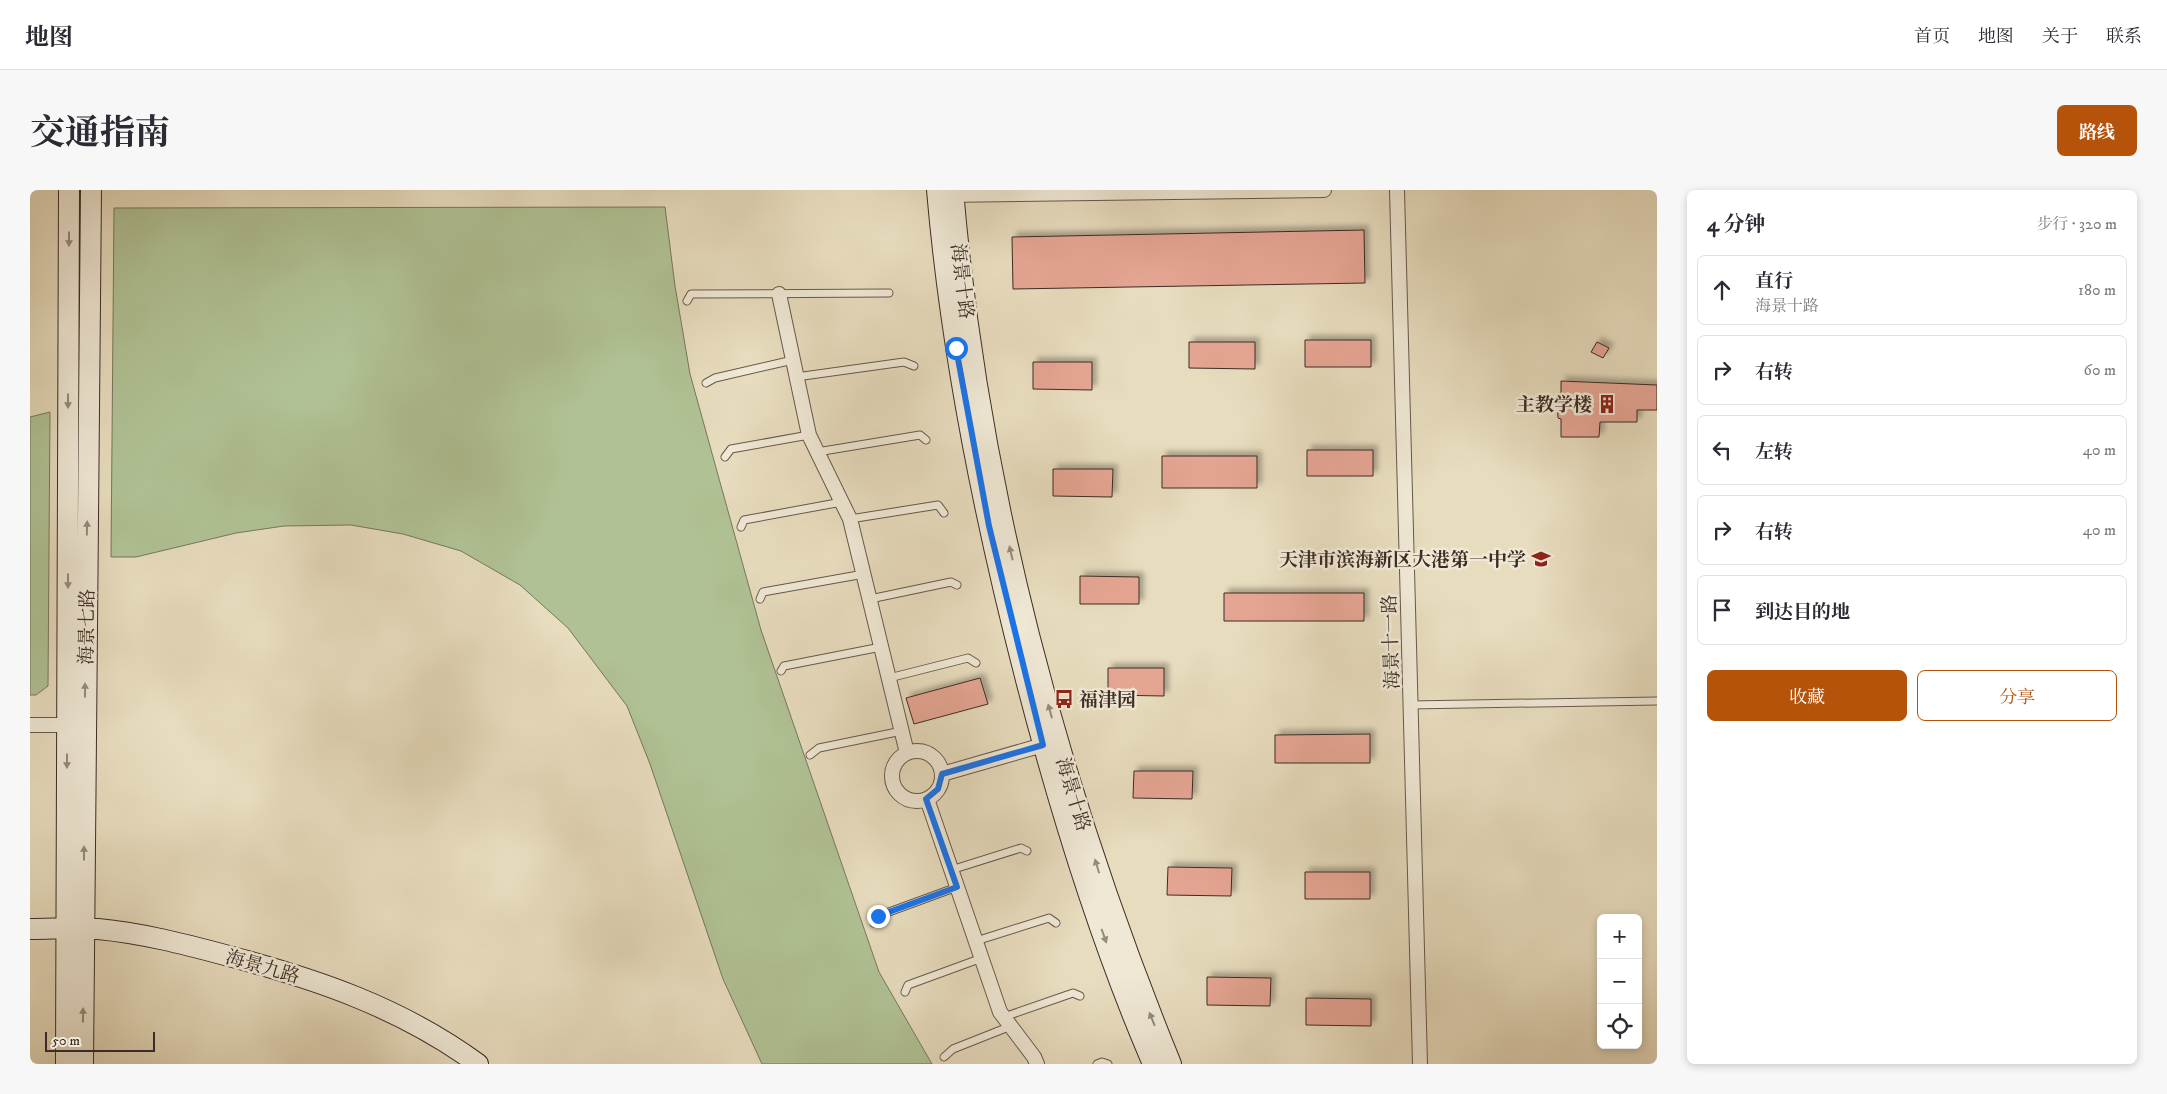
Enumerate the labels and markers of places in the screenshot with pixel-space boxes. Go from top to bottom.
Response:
building icon: 主教学楼 [1596,393,1618,415]
place label: 主教学楼 [1516,394,1592,417]
school or university icon: 天津市滨海新区大港第一中学 [1530,548,1552,570]
place label: 天津市滨海新区大港第一中学 [1279,549,1526,572]
bus stop icon: 福津园 [1053,688,1075,710]
place label: 福津园 [1079,689,1136,712]

